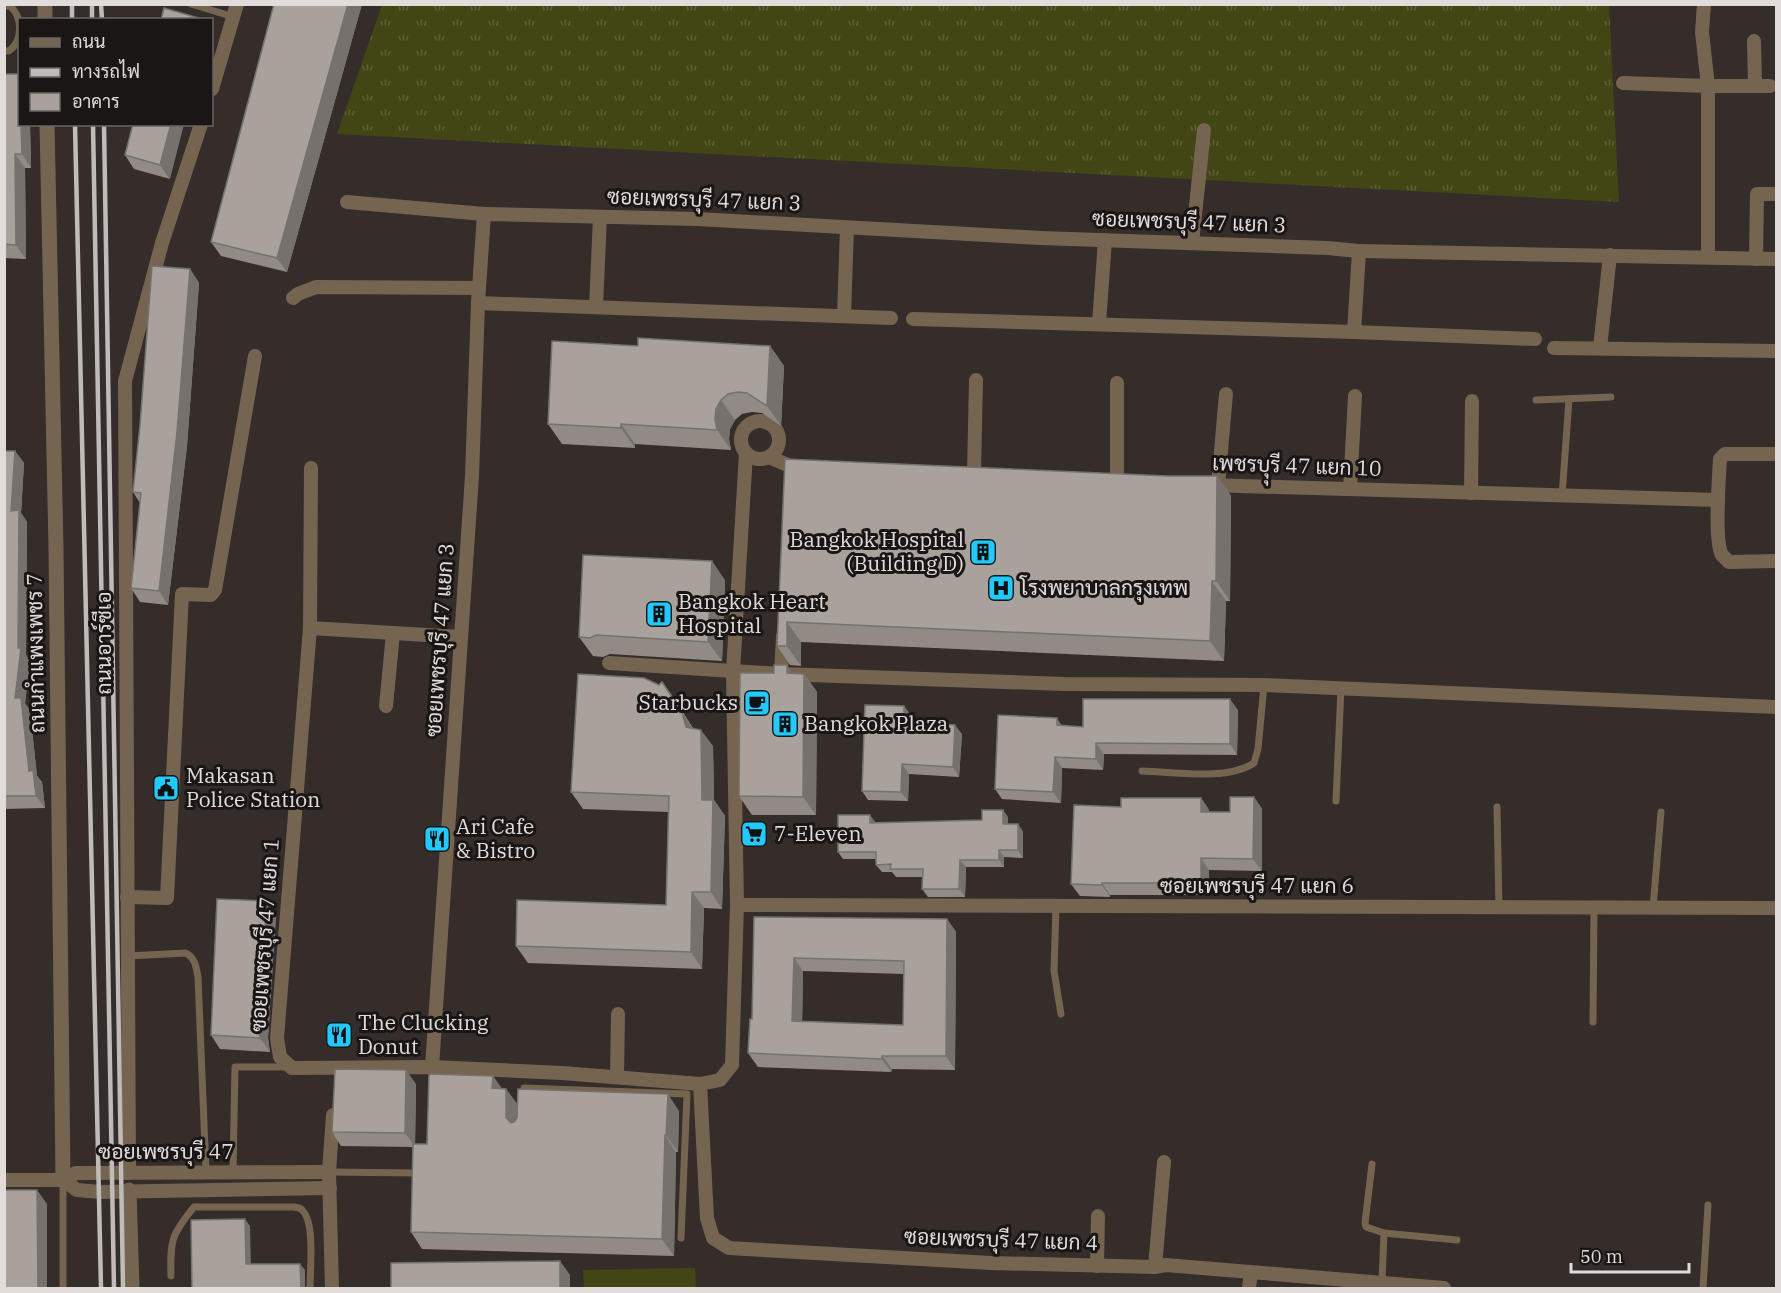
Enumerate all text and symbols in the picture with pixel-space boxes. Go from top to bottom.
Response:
legend [18,18,213,126]
text: ถนน [72,30,105,53]
text: ทางรถไฟ [72,59,140,83]
text: อาคาร [72,90,120,113]
street label: ซอยเพชรบุรี 47 แยก 3 [606,182,802,217]
street label: ซอยเพชรบุรี 47 แยก 3 [1091,204,1287,239]
street label: เพชรบุุรี 47 แยก 10 [1212,448,1382,490]
place label: Bangkok Hospital (Building D) [789,525,964,577]
building icon: Bangkok Hospital (Building D) [968,537,998,567]
street label: ซอยเพชรบุรี 47 แยก 3 [418,542,461,738]
street label: ถนนกำแพงเพชร 7 [20,573,50,733]
hospital icon: โรงพยาบาลกรุงเทพ [986,573,1016,603]
place label: โรงพยาบาลกรุงเทพ [1019,573,1188,602]
place label: Bangkok Heart Hospital [678,587,826,639]
street label: ถนนอาร์ซีเอ [89,591,117,695]
building icon: Bangkok Heart Hospital [644,599,674,629]
place label: Starbucks [639,688,738,716]
cafe icon: Starbucks [742,688,772,718]
building icon: Bangkok Plaza [770,709,800,739]
place label: Bangkok Plaza [804,709,948,737]
place label: Makasan Police Station [186,761,321,813]
public building icon: Makasan Police Station [151,773,181,803]
place label: Ari Cafe & Bistro [456,812,535,864]
supermarket icon: 7-Eleven [739,819,769,849]
place label: 7-Eleven [774,819,862,847]
restaurant icon: Ari Cafe & Bistro [422,824,452,854]
street label: ซอยเพชรบุรี 47 แยก 1 [243,837,286,1033]
street label: ซอยเพชรบุรี 47 แยก 6 [1160,871,1354,900]
place label: The Clucking Donut [358,1008,489,1060]
restaurant icon: The Clucking Donut [324,1020,354,1050]
street label: ซอยเพชรบุรี 47 [98,1137,234,1166]
street label: ซอยเพชรบุรี 47 แยก 4 [903,1222,1099,1257]
scale bar [1571,1236,1690,1274]
text: 50 m [1580,1245,1623,1268]

